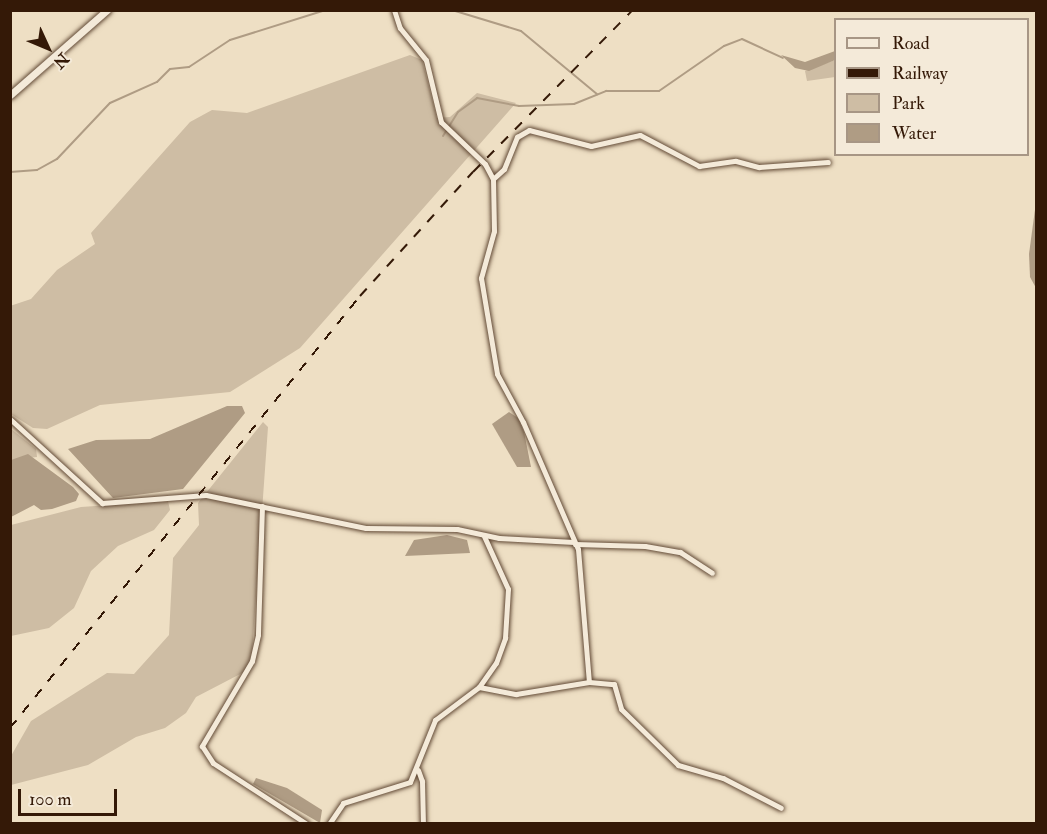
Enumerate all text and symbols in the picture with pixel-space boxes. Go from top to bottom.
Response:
north arrow [18,18,78,78]
legend [834,18,1029,156]
text: Road [892,32,930,55]
text: N [49,48,73,73]
text: Railway [892,62,948,85]
text: Park [892,92,925,115]
text: Water [892,122,936,145]
scale bar [21,777,120,815]
text: 100 m [29,788,72,811]

